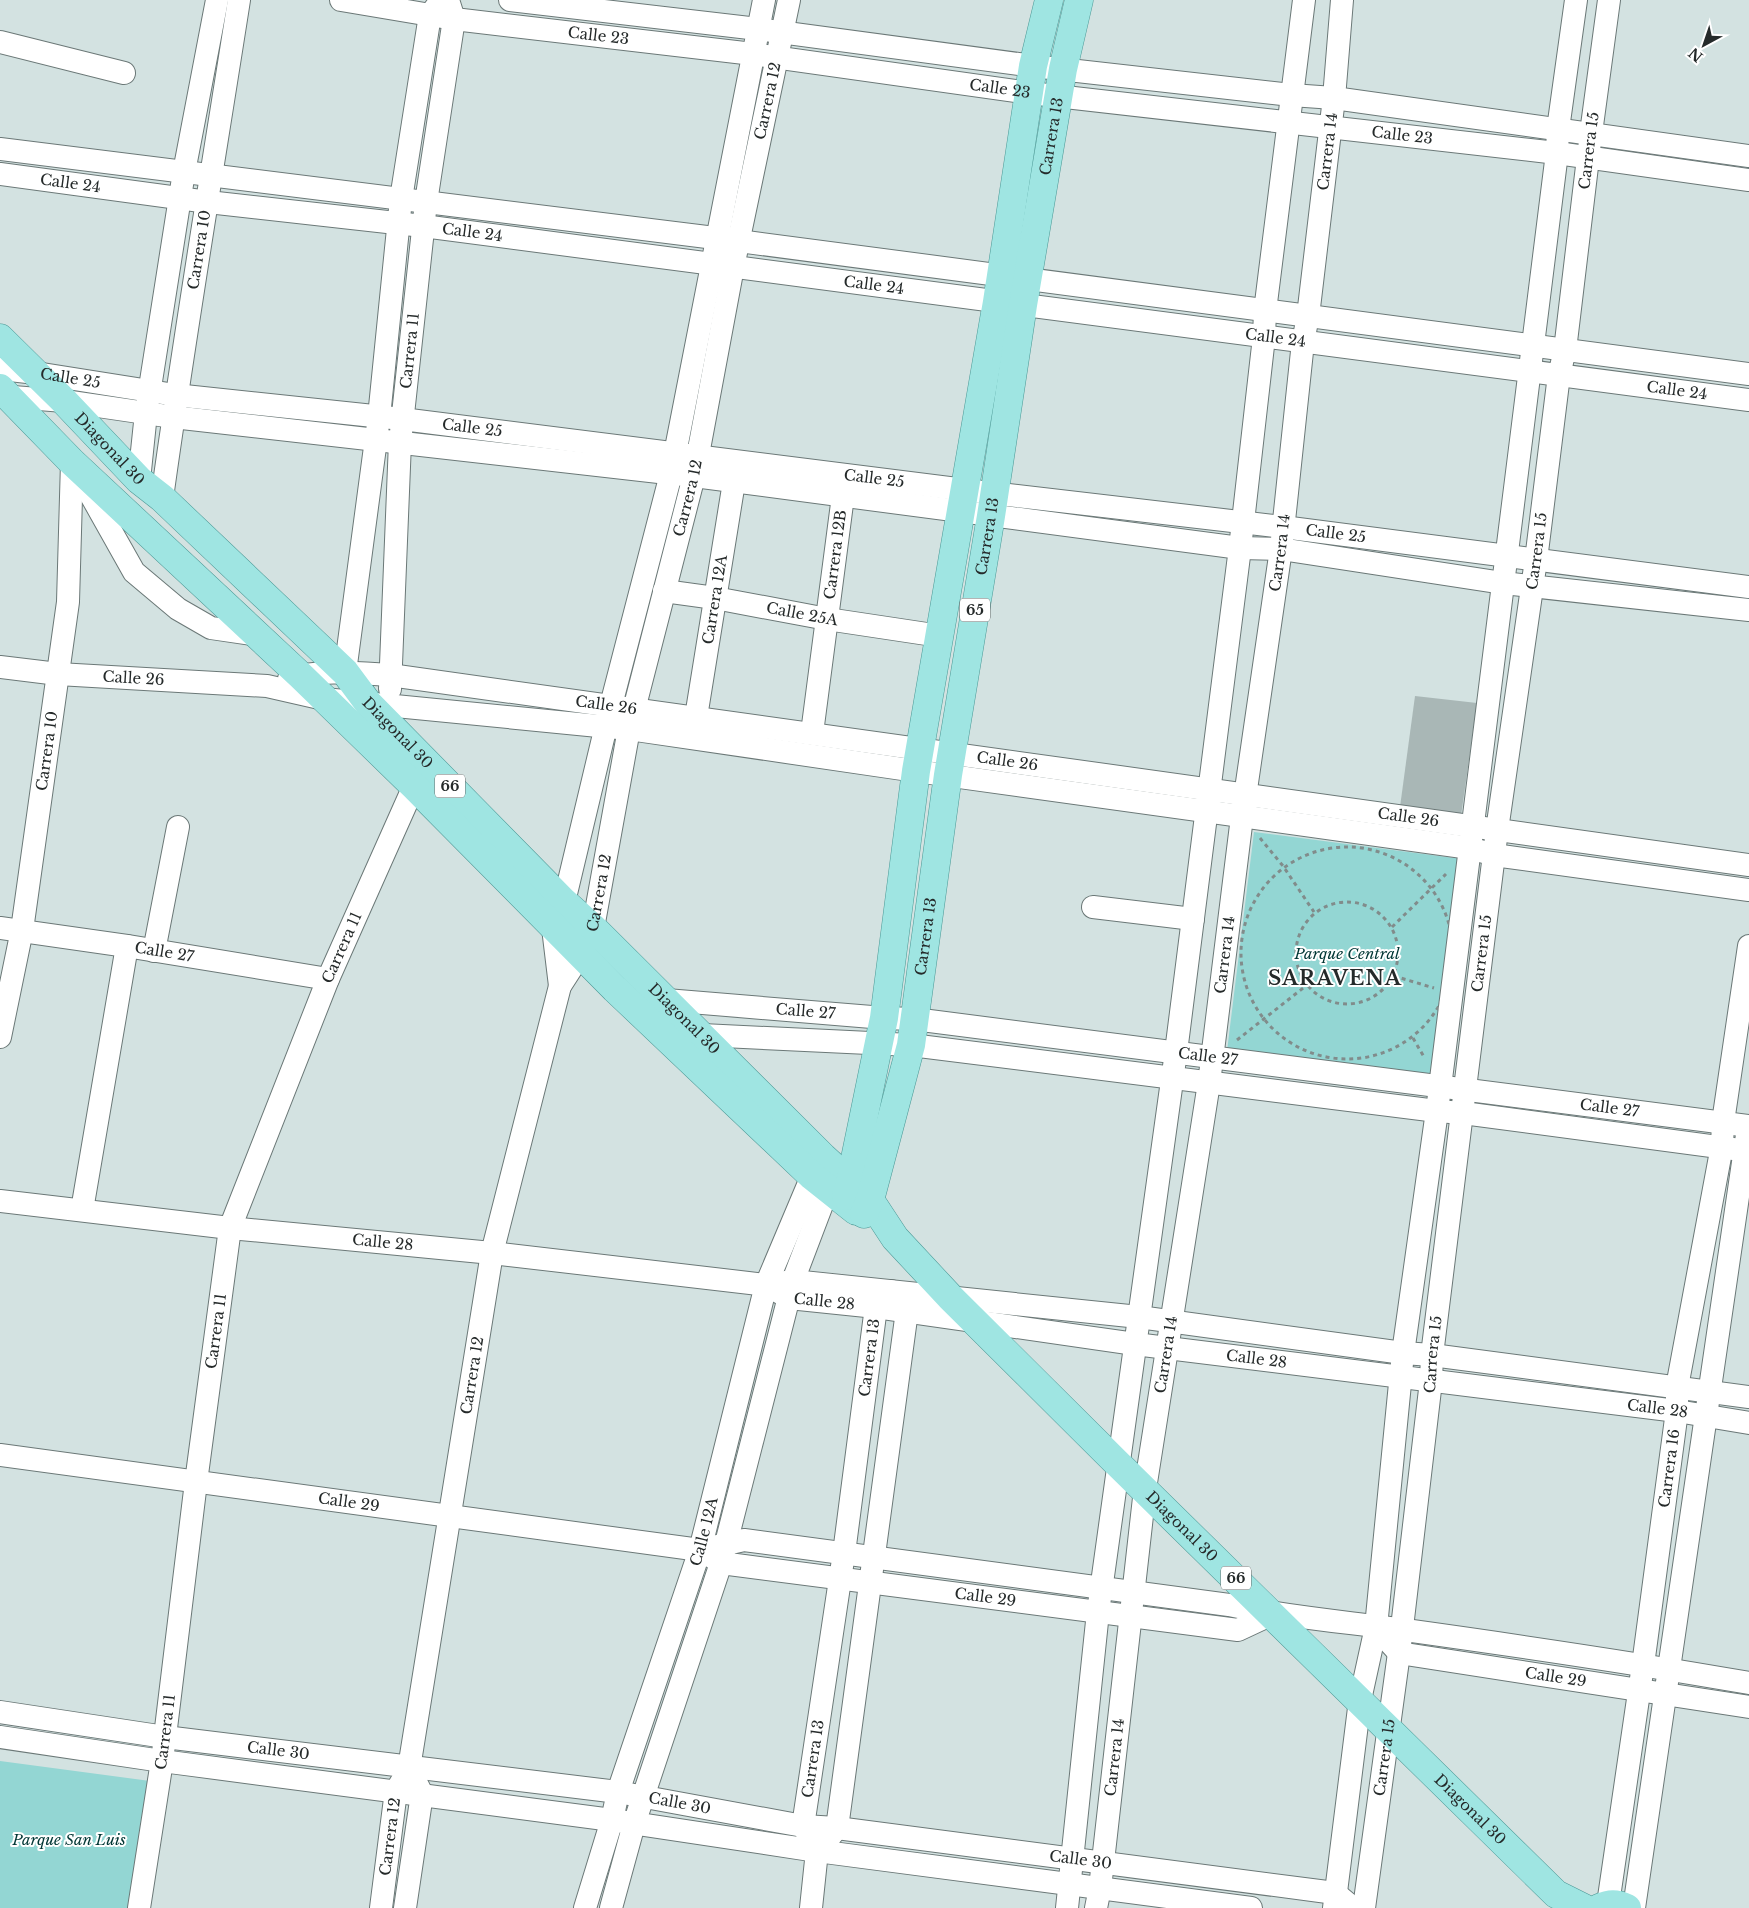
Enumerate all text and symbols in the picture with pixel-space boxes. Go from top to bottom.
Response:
north arrow [1679,20,1729,70]
street label: Calle 23 [567,22,630,48]
text: N [1685,44,1706,66]
street label: Carrera 12 [750,60,785,141]
street label: Calle 23 [968,75,1032,102]
street label: Carrera 13 [1035,96,1067,177]
street label: Carrera 15 [1574,111,1603,190]
street label: Carrera 14 [1313,112,1341,192]
street label: Calle 23 [1371,122,1434,148]
street label: Calle 24 [39,169,102,196]
street label: Carrera 10 [183,209,214,291]
street label: Calle 24 [441,219,504,245]
street label: Calle 24 [842,271,906,298]
street label: Carrera 11 [396,312,423,390]
street label: Calle 24 [1244,324,1307,351]
street label: Calle 25 [39,364,102,392]
street label: Calle 24 [1646,377,1709,403]
street label: Diagonal 30 [71,408,149,489]
street label: Calle 25 [441,414,504,441]
street label: Carrera 12 [669,458,706,538]
street label: Calle 25 [843,465,905,491]
street label: Carrera 13 [971,496,1003,577]
street label: Carrera 12B [820,509,850,600]
street label: Carrera 15 [1522,511,1551,591]
street label: Carrera 14 [1265,513,1294,593]
street label: Calle 25 [1304,520,1367,547]
street label: Carrera 12A [698,553,731,646]
street label: Calle 25A [765,598,840,630]
road number: 65 [960,598,990,622]
street label: Calle 26 [102,667,165,689]
street label: Calle 26 [574,691,638,718]
street label: Diagonal 30 [358,693,437,772]
street label: Carrera 10 [32,710,62,792]
street label: Calle 26 [975,747,1039,775]
road number: 66 [435,774,465,798]
street label: Calle 26 [1377,803,1440,831]
street label: Carrera 12 [583,852,615,933]
street label: Carrera 13 [911,896,940,977]
street label: Carrera 11 [317,909,366,986]
street label: Carrera 15 [1467,913,1495,993]
street label: Carrera 14 [1210,915,1239,995]
street label: Calle 27 [133,937,196,966]
park label: Parque Central [1293,944,1400,963]
district label: SARAVENA [1268,966,1402,990]
street label: Diagonal 30 [645,979,724,1058]
street label: Calle 27 [775,999,837,1023]
street label: Calle 27 [1177,1043,1239,1069]
street label: Calle 27 [1579,1094,1641,1121]
street label: Calle 28 [351,1230,414,1254]
street label: Calle 28 [793,1289,856,1314]
street label: Carrera 11 [201,1292,230,1370]
street label: Carrera 14 [1150,1314,1181,1395]
street label: Carrera 15 [1420,1314,1446,1394]
street label: Carrera 13 [854,1317,883,1398]
street label: Carrera 12 [456,1335,487,1416]
street label: Calle 28 [1225,1345,1288,1372]
street label: Calle 28 [1626,1395,1690,1422]
street label: Carrera 16 [1654,1428,1683,1509]
street label: Diagonal 30 [1142,1487,1222,1566]
street label: Calle 29 [317,1488,381,1515]
street label: Calle 12A [685,1495,722,1569]
road number: 66 [1221,1566,1251,1590]
street label: Calle 29 [953,1583,1017,1610]
street label: Calle 29 [1524,1663,1588,1691]
street label: Carrera 11 [151,1693,179,1771]
street label: Carrera 14 [1100,1717,1128,1797]
street label: Carrera 15 [1369,1717,1399,1797]
street label: Carrera 13 [797,1718,828,1799]
street label: Calle 30 [246,1737,311,1763]
street label: Diagonal 30 [1430,1770,1510,1849]
street label: Calle 30 [647,1788,713,1818]
street label: Carrera 12 [375,1796,404,1877]
park label: Parque San Luis [11,1830,126,1849]
street label: Calle 30 [1048,1846,1113,1873]

